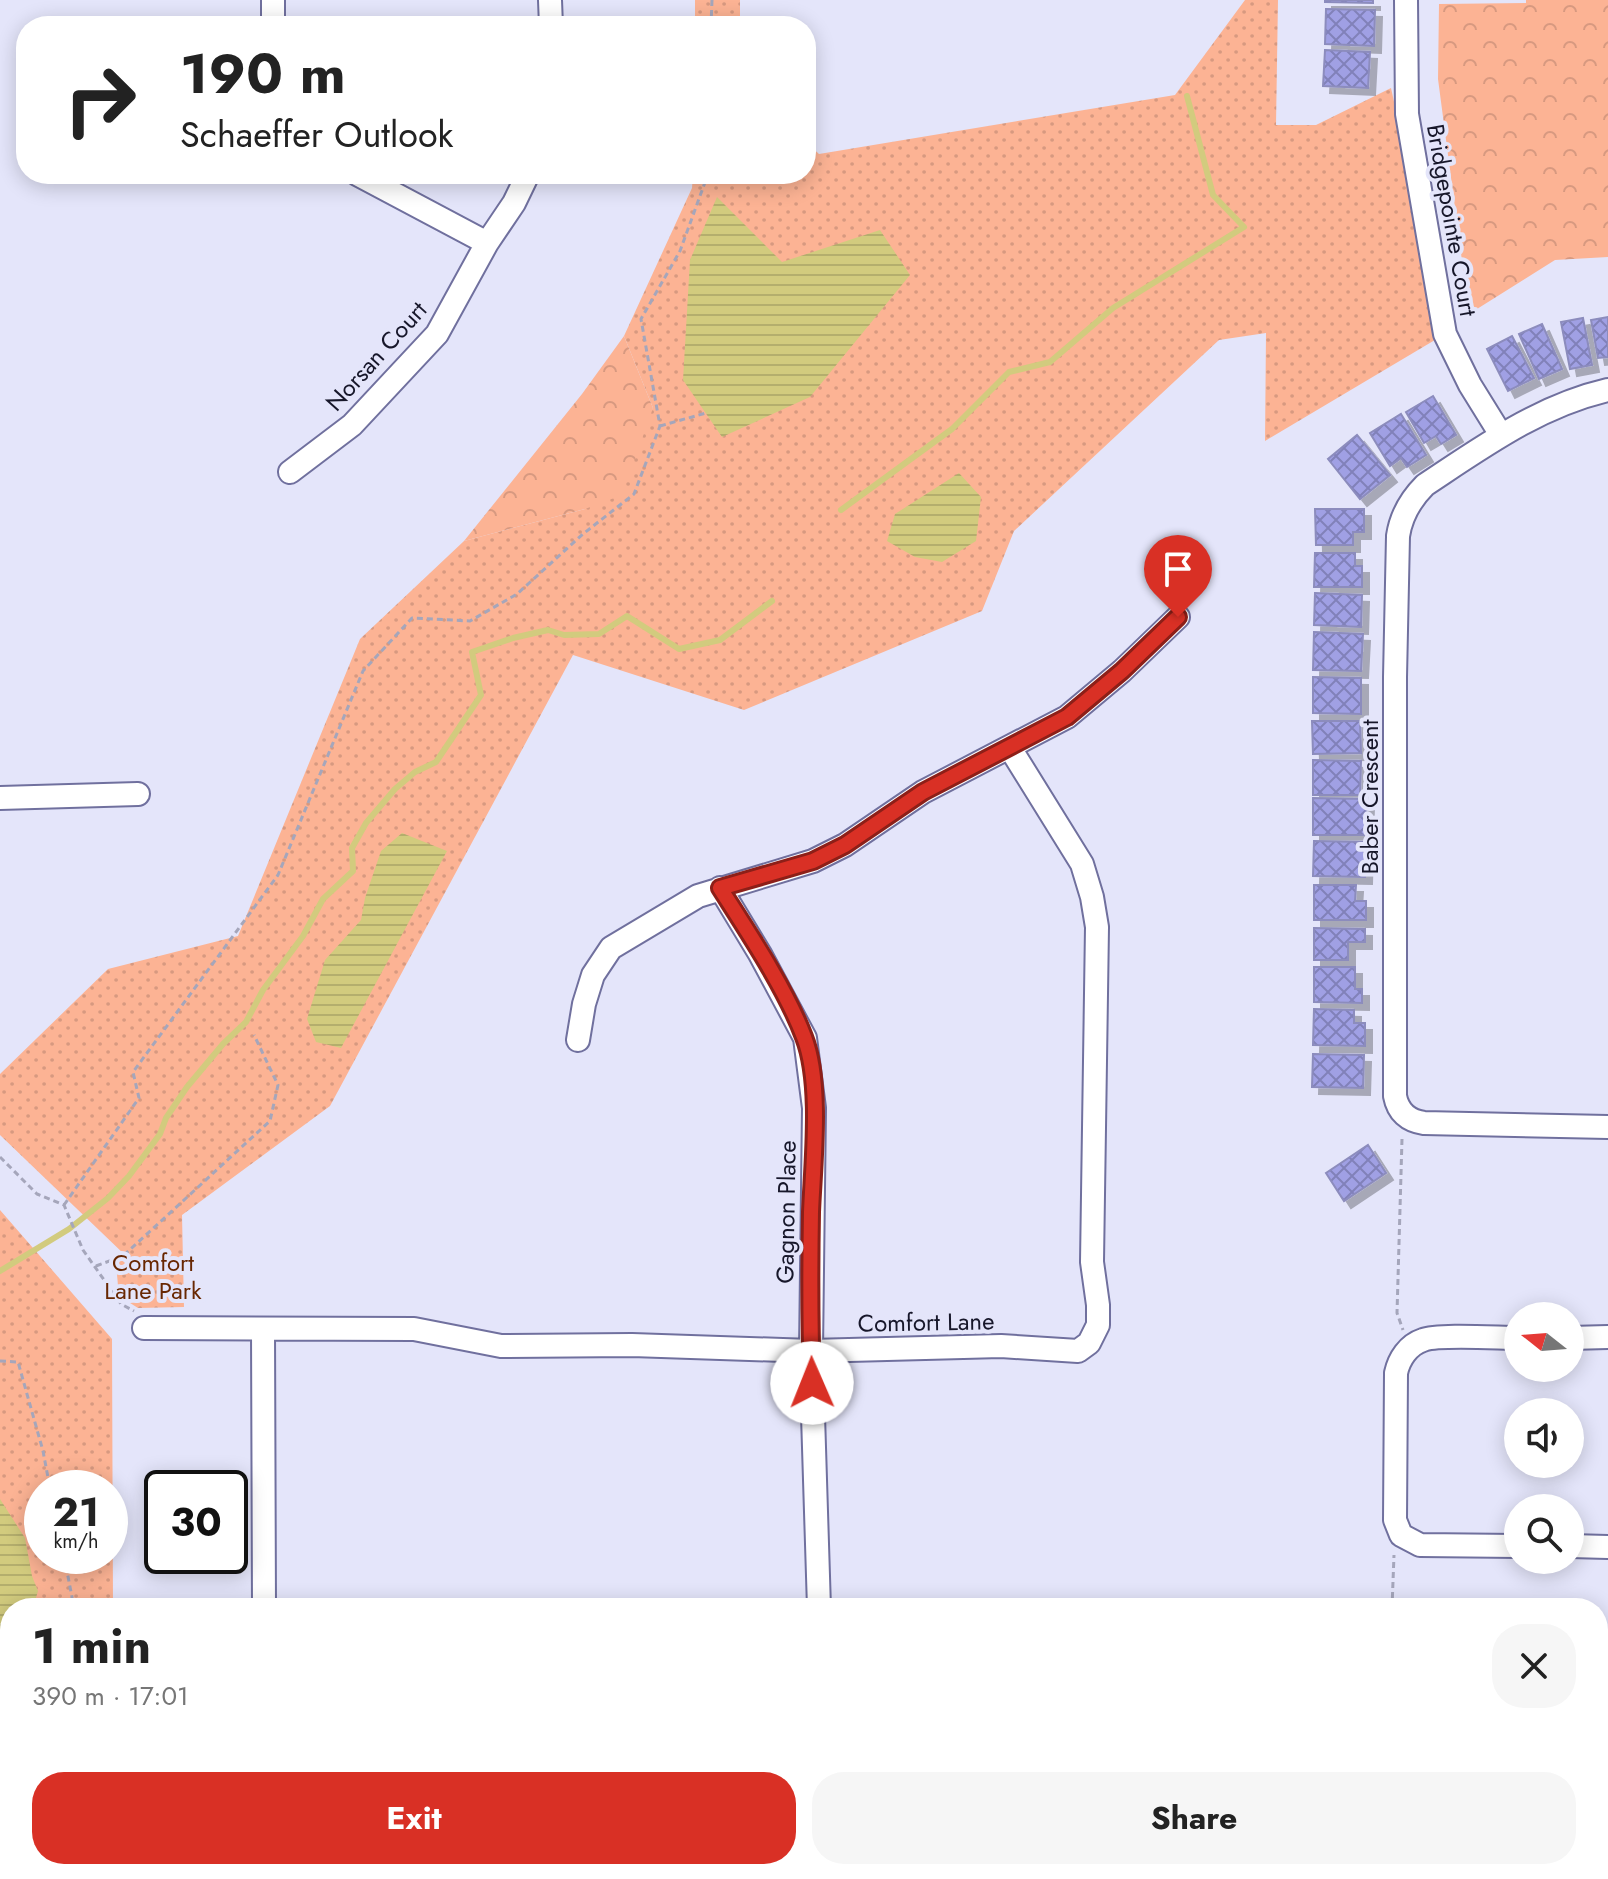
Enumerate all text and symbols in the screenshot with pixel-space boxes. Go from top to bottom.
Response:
text: 190 m [180,33,346,114]
icon: right [48,48,152,152]
text: Schaeffer Outlook [180,108,453,160]
street label: Bridgepointe Court [1418,121,1486,319]
street label: Norsan Court [317,293,435,419]
pin [1144,535,1212,617]
icon: arrive [1156,547,1200,591]
street label: Baber Crescent [1352,719,1387,874]
street label: Gagnon Place [767,1140,805,1284]
park label: Comfort Lane Park [104,1245,202,1308]
north arrow [1504,1302,1584,1382]
map controls [1504,1302,1584,1574]
street label: Comfort Lane [857,1303,995,1341]
position arrow [770,1341,854,1425]
button: sound [1504,1398,1584,1478]
speed limit sign: 30 [144,1470,248,1574]
text: 21 [53,1483,99,1541]
button: search [1504,1494,1584,1574]
text: km/h [53,1527,99,1556]
text: 1 min [32,1612,151,1681]
button: close [1492,1624,1576,1708]
text: 390 m · 17:01 [32,1677,189,1715]
button: Exit [32,1772,796,1864]
button: Share [812,1772,1576,1864]

